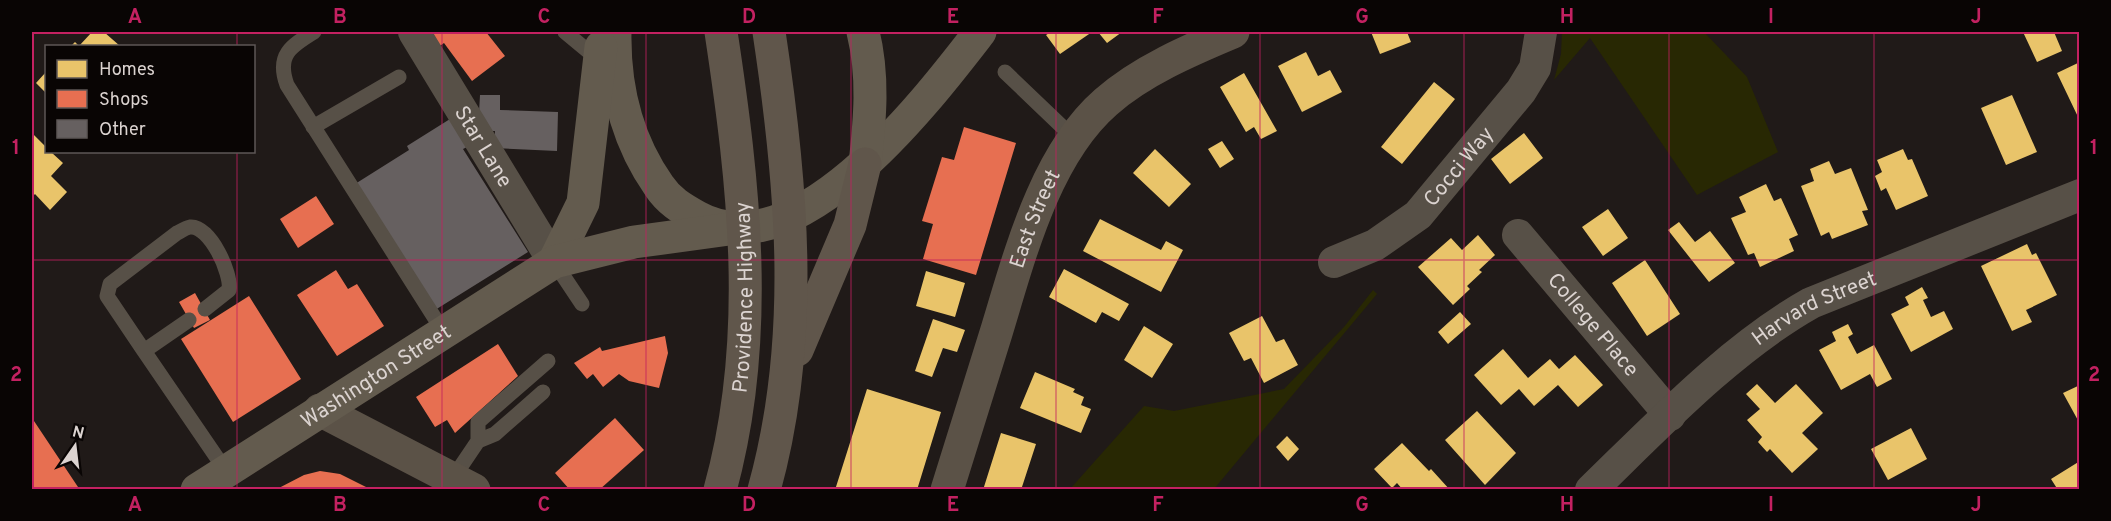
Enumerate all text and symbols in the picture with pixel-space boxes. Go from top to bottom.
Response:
text: A [128,5,142,31]
text: B [333,5,347,31]
text: C [538,5,550,31]
text: D [742,5,756,31]
text: E [947,5,959,31]
text: F [1152,5,1164,31]
text: G [1355,5,1369,31]
text: H [1560,5,1574,31]
text: I [1768,5,1774,31]
text: J [1970,5,1982,31]
legend [45,45,255,153]
text: Homes [99,59,155,82]
text: Shops [99,89,149,112]
street label: Star Lane [447,101,518,193]
text: Other [99,119,146,142]
street label: Cocci Way [1418,122,1501,213]
text: 1 [12,136,20,162]
text: 1 [2090,136,2098,162]
street label: East Street [1004,165,1068,272]
street label: Providence Highway [727,200,760,394]
street label: Harvard Street [1747,266,1881,353]
street label: College Place [1541,268,1644,383]
street label: Washington Street [296,319,457,435]
text: 2 [10,363,22,389]
text: 2 [2088,363,2100,389]
north arrow [45,416,105,476]
text: N [70,422,86,444]
text: A [128,493,142,519]
text: B [333,493,347,519]
text: C [538,493,550,519]
text: D [742,493,756,519]
text: E [947,493,959,519]
text: F [1152,493,1164,519]
text: G [1355,493,1369,519]
text: H [1560,493,1574,519]
text: I [1768,493,1774,519]
text: J [1970,493,1982,519]

